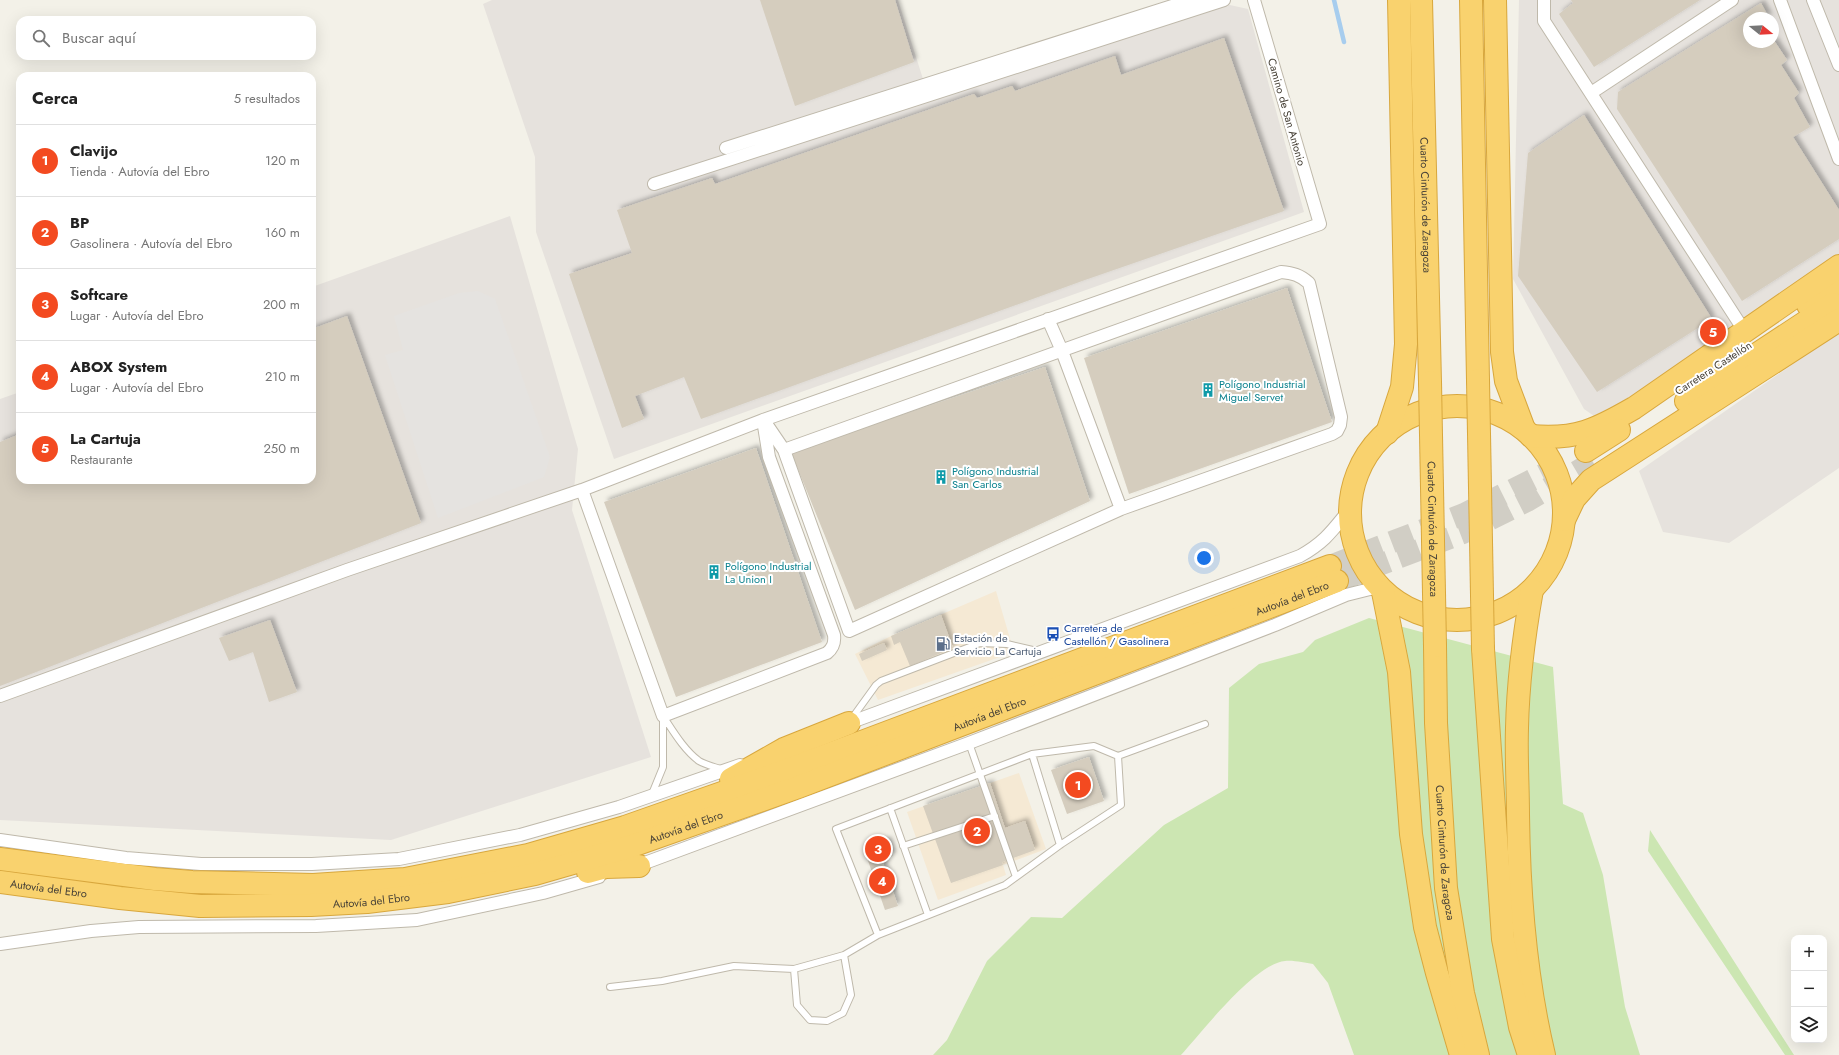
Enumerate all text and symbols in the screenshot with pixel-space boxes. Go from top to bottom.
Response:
north arrow [1743,12,1779,48]
search box [16,16,316,60]
icon: search [30,27,52,49]
text: Buscar aquí [62,27,136,49]
street label: Camino de San Antonio [1264,56,1310,168]
text: Cerca [32,86,78,110]
text: 5 resultados [234,89,300,108]
street label: Cuarto Cinturón de Zaragoza [1416,137,1435,273]
text: Clavijo [70,140,118,162]
text: 1 [42,151,48,170]
text: 120 m [265,151,300,170]
text: Tienda · Autovía del Ebro [70,162,210,181]
text: BP [70,212,89,234]
text: 2 [41,223,49,242]
text: 160 m [265,223,300,242]
text: Gasolinera · Autovía del Ebro [70,234,232,253]
text: Softcare [70,284,128,306]
text: 3 [41,295,49,314]
text: 200 m [263,295,300,314]
text: Lugar · Autovía del Ebro [70,306,204,325]
pin: 5 [1700,317,1726,347]
street label: Carretera Castellón [1671,337,1755,399]
text: ABOX System [70,356,167,378]
text: 4 [40,367,50,386]
text: 210 m [265,367,300,386]
place label: Polígono Industrial Miguel Servet [1219,376,1306,405]
text: Lugar · Autovía del Ebro [70,378,204,397]
building icon: Polígono Industrial Miguel Servet [1200,382,1216,398]
text: La Cartuja [70,428,141,450]
text: 5 [41,439,49,458]
text: 250 m [263,439,300,458]
text: Restaurante [70,450,133,469]
street label: Cuarto Cinturón de Zaragoza [1423,461,1442,597]
place label: Polígono Industrial San Carlos [952,463,1039,492]
building icon: Polígono Industrial San Carlos [933,469,949,485]
your location [1194,548,1214,568]
place label: Polígono Industrial La Union I [725,558,812,587]
building icon: Polígono Industrial La Union I [706,564,722,580]
street label: Autovía del Ebro [1253,577,1331,620]
place label: Carretera de Castellón / Gasolinera [1064,620,1169,649]
bus stop icon: Carretera de Castellón / Gasolinera [1045,626,1061,642]
place label: Estación de Servicio La Cartuja [954,630,1042,659]
fuel station icon: Estación de Servicio La Cartuja [935,636,951,652]
street label: Autovía del Ebro [950,693,1028,735]
pin: 1 [1065,770,1091,800]
street label: Cuarto Cinturón de Zaragoza [1432,784,1459,921]
street label: Autovía del Ebro [647,807,725,847]
pin: 2 [964,816,990,846]
pin: 3 [865,834,891,864]
pin: 4 [869,866,895,896]
street label: Autovía del Ebro [9,875,88,902]
street label: Autovía del Ebro [332,889,411,912]
map controls [1791,935,1827,1043]
button: + [1791,935,1827,971]
button: − [1791,971,1827,1007]
button: layers [1791,1007,1827,1043]

